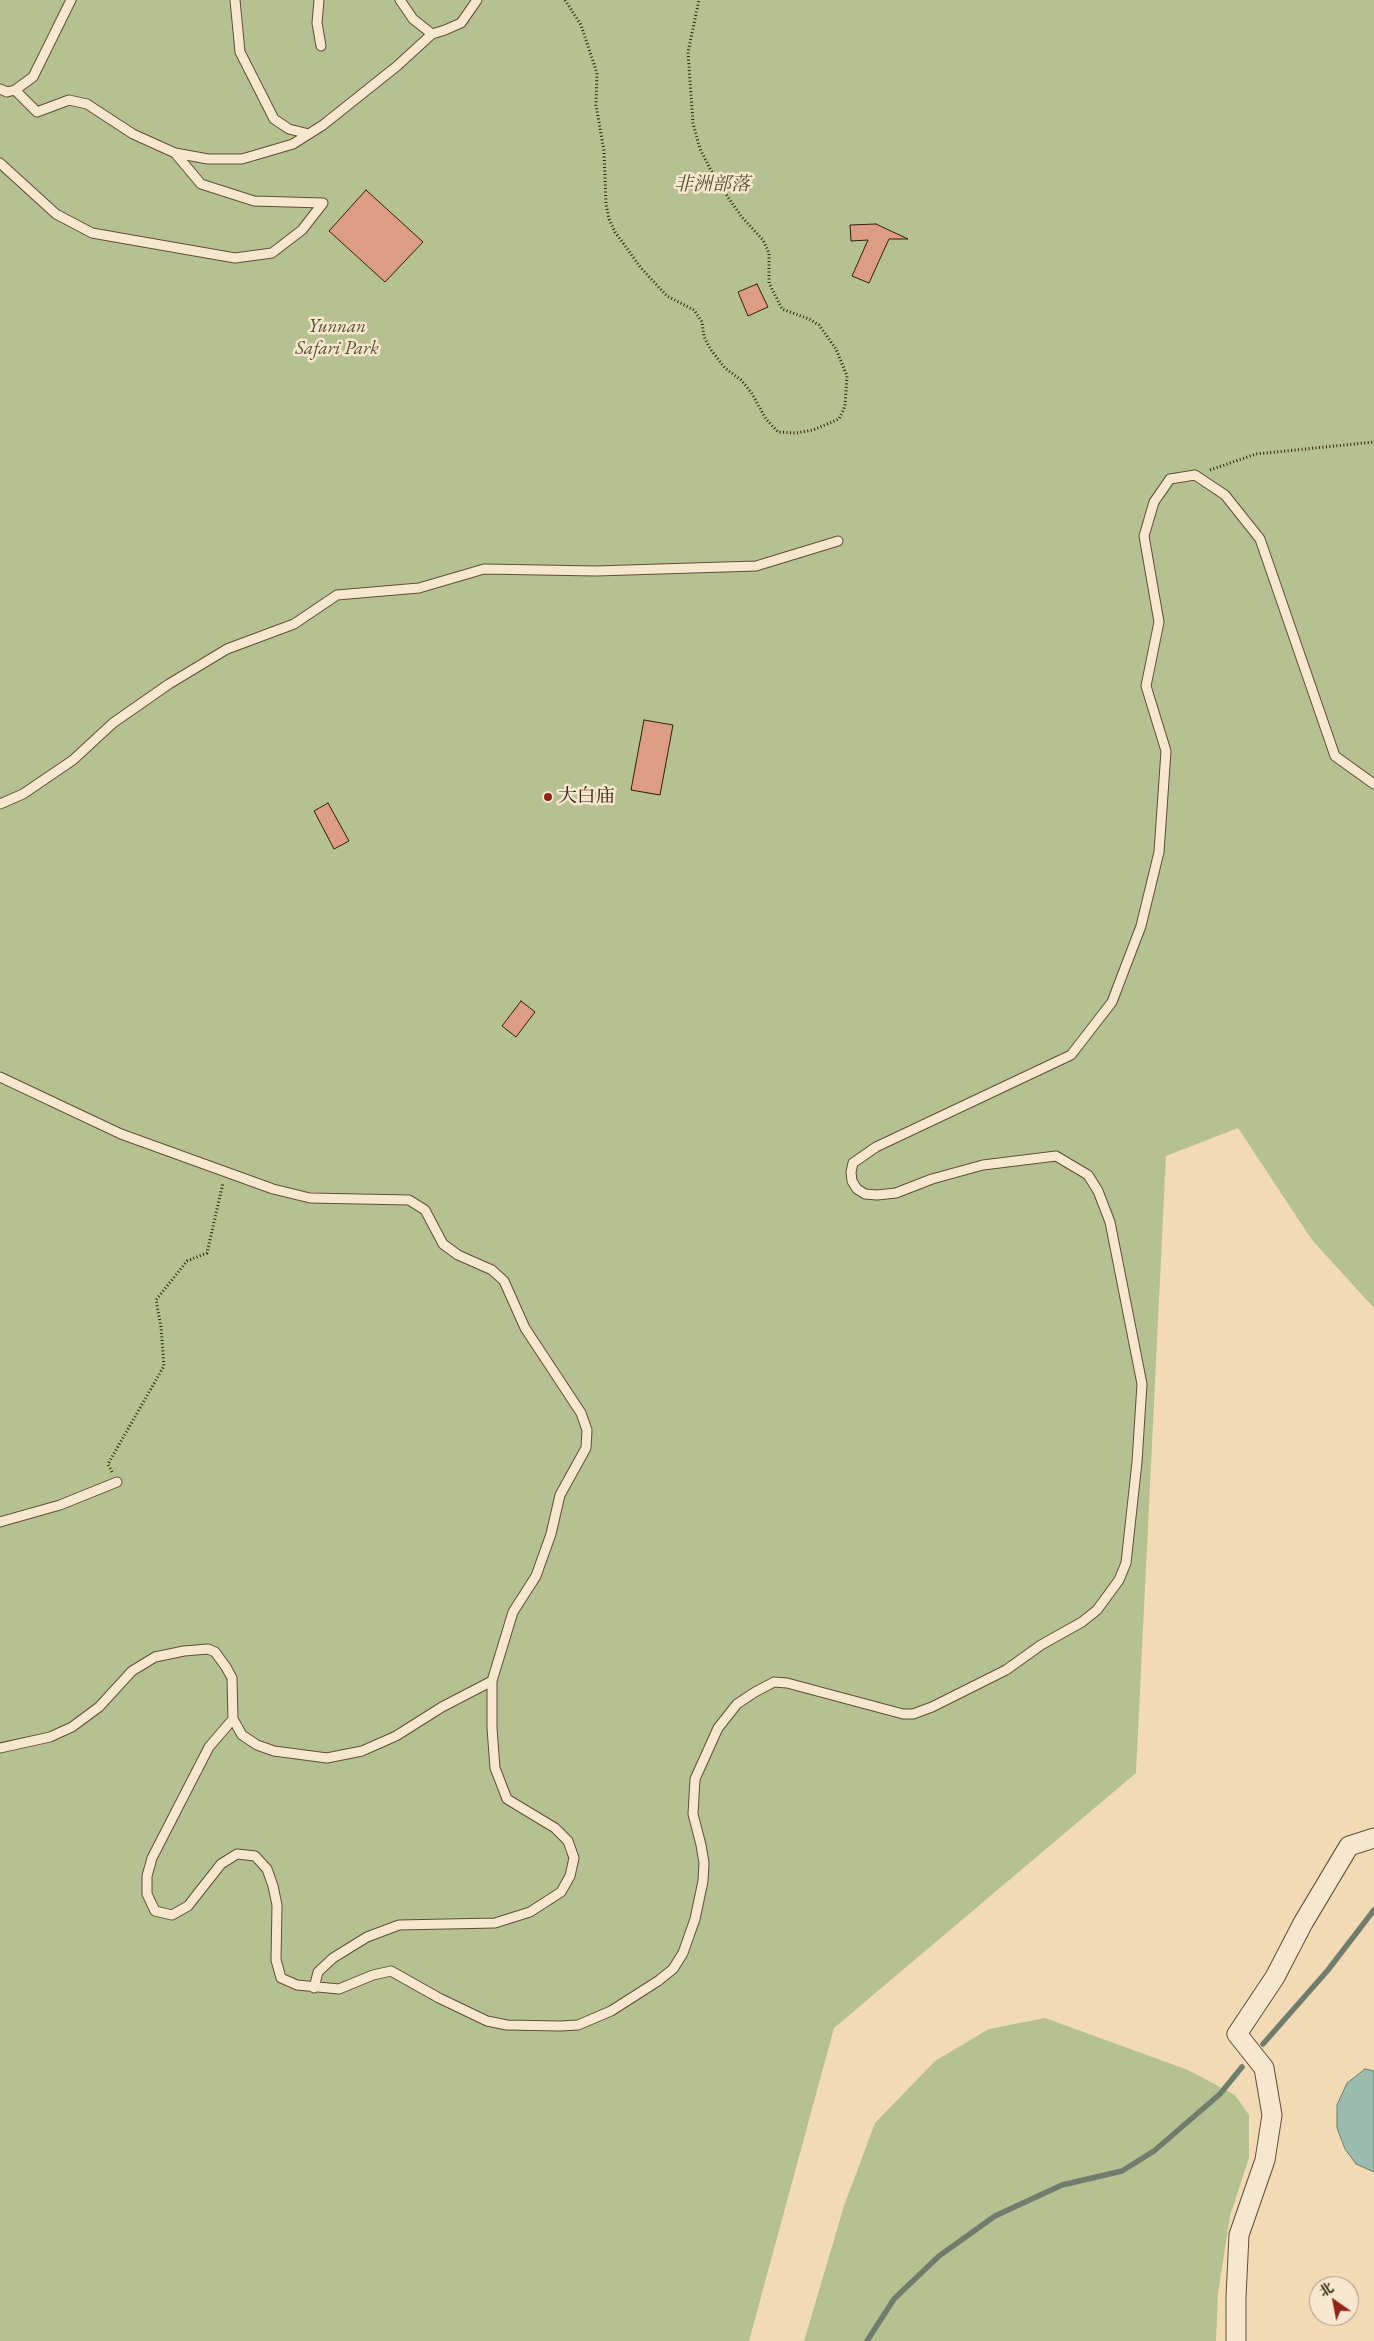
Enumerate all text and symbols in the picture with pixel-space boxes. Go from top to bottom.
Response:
park label: 非洲部落 [674,174,750,196]
park label: Yunnan Safari Park [295,316,379,360]
place label: 大白庙 [558,786,615,808]
marker: 大白庙 [542,791,554,803]
north arrow [1309,2276,1359,2326]
text: 北 [1316,2278,1337,2301]

